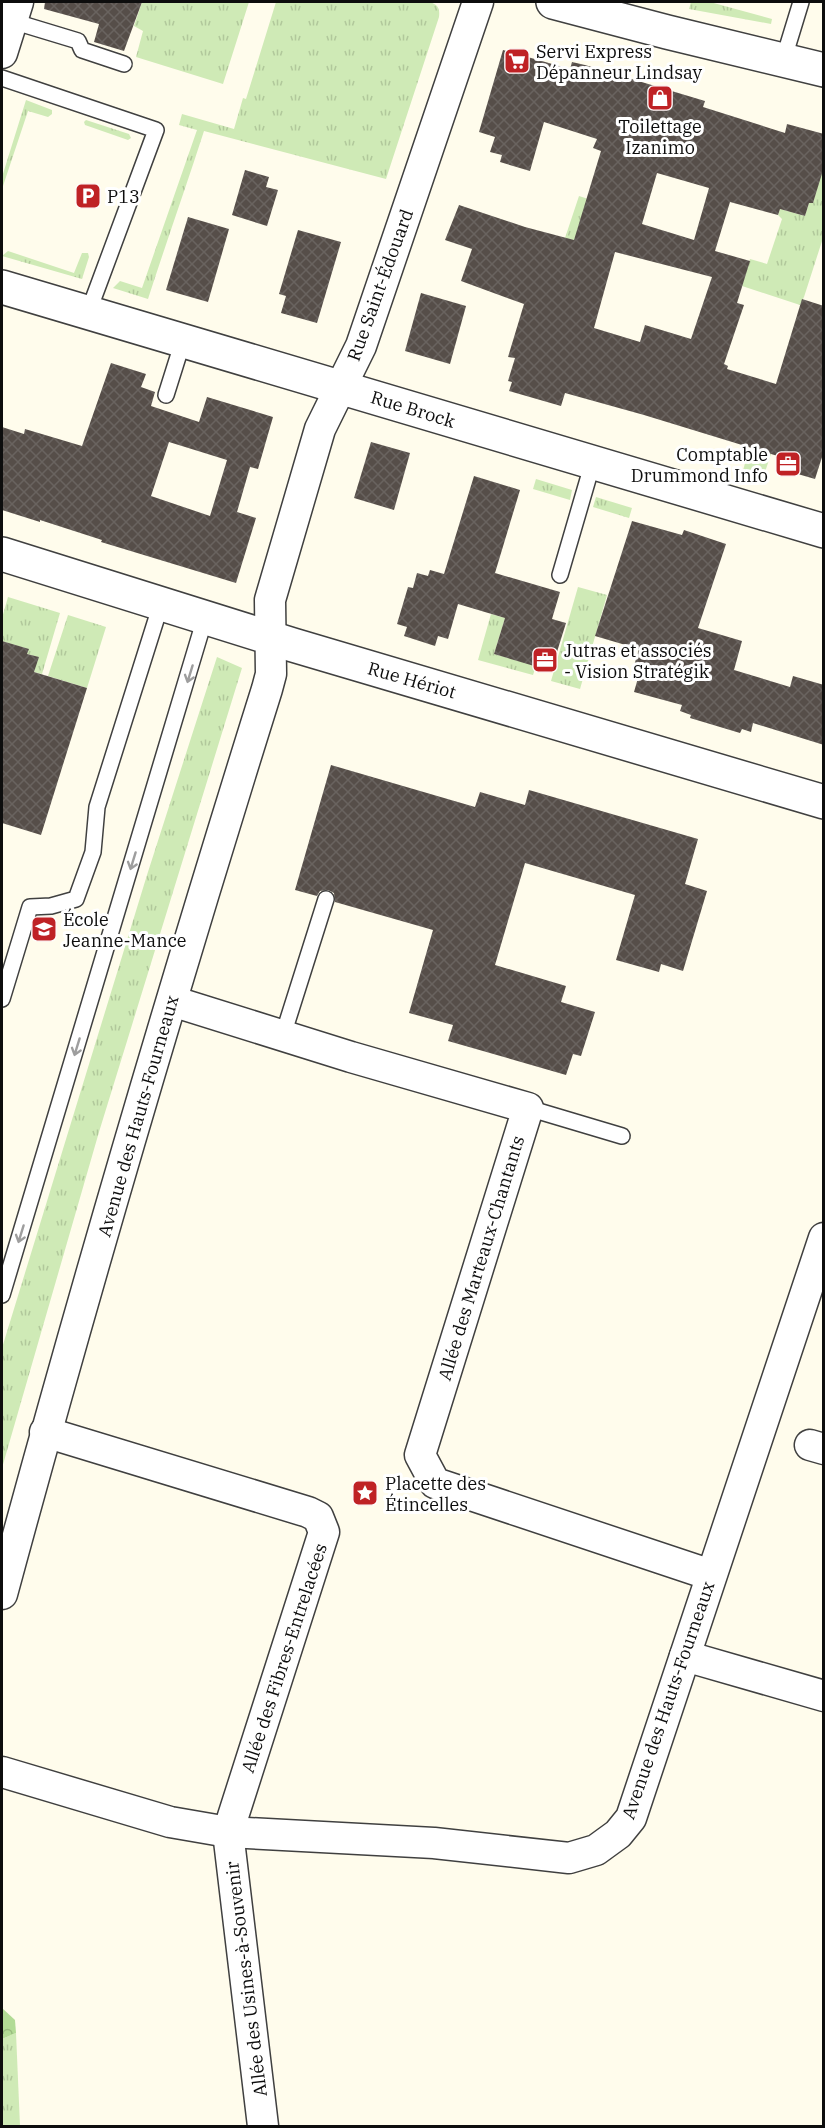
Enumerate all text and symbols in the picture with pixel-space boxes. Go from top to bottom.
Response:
place label: Servi Express Dépanneur Lindsay [536,40,703,84]
supermarket icon: Servi Express Dépanneur Lindsay [502,46,532,76]
shop icon: Toilettage Izanimo [645,83,675,113]
place label: Toilettage Izanimo [618,115,702,159]
parking icon: P13 [73,181,103,211]
place label: P13 [107,185,140,208]
street label: Rue Saint-Édouard [342,206,418,364]
street label: Rue Brock [368,385,458,433]
place label: Comptable Drummond Info [631,443,768,487]
office icon: Comptable Drummond Info [773,449,803,479]
place label: Jutras et associés - Vision Stratégik [564,639,712,683]
office icon: Jutras et associés - Vision Stratégik [530,645,560,675]
street label: Rue Hériot [365,656,459,704]
one-way arrow [184,664,195,683]
one-way arrow [127,851,138,870]
place label: École Jeanne-Mance [63,908,186,952]
school or university icon: École Jeanne-Mance [29,914,59,944]
street label: Avenue des Hauts-Fourneaux [92,993,184,1239]
one-way arrow [71,1037,82,1056]
street label: Allée des Marteaux-Chantants [433,1133,529,1383]
one-way arrow [15,1224,26,1243]
place label: Placette des Étincelles [385,1472,486,1516]
place icon: Placette des Étincelles [350,1478,380,1508]
street label: Allée des Fibres-Entrelacées [236,1540,332,1776]
street label: Avenue des Hauts-Fourneaux [616,1578,720,1822]
street label: Allée des Usines-à-Souvenir [220,1860,272,2098]

